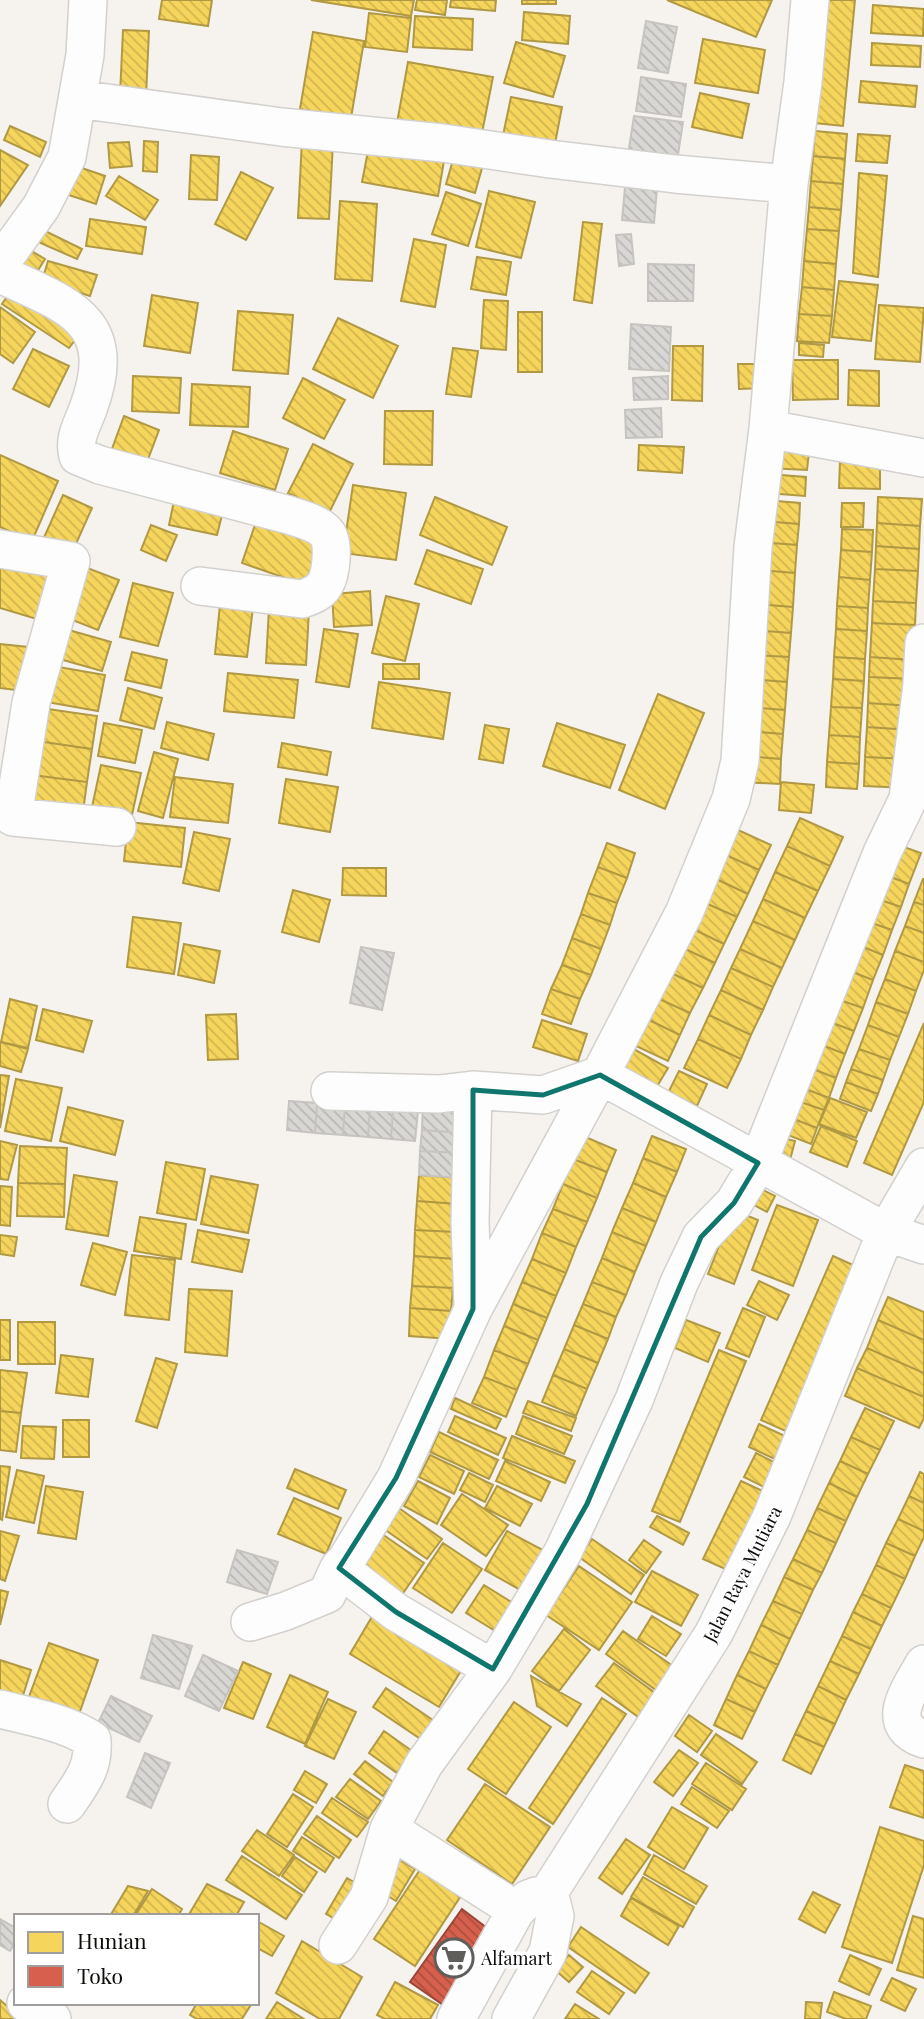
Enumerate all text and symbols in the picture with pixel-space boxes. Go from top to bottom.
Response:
street label: Jalan Raya Mutiara [697,1502,787,1647]
legend [14,1914,259,2005]
text: Hunian [77,1926,147,1954]
supermarket icon: Alfamart [433,1937,475,1979]
place label: Alfamart [480,1946,552,1970]
text: Toko [77,1961,123,1989]

